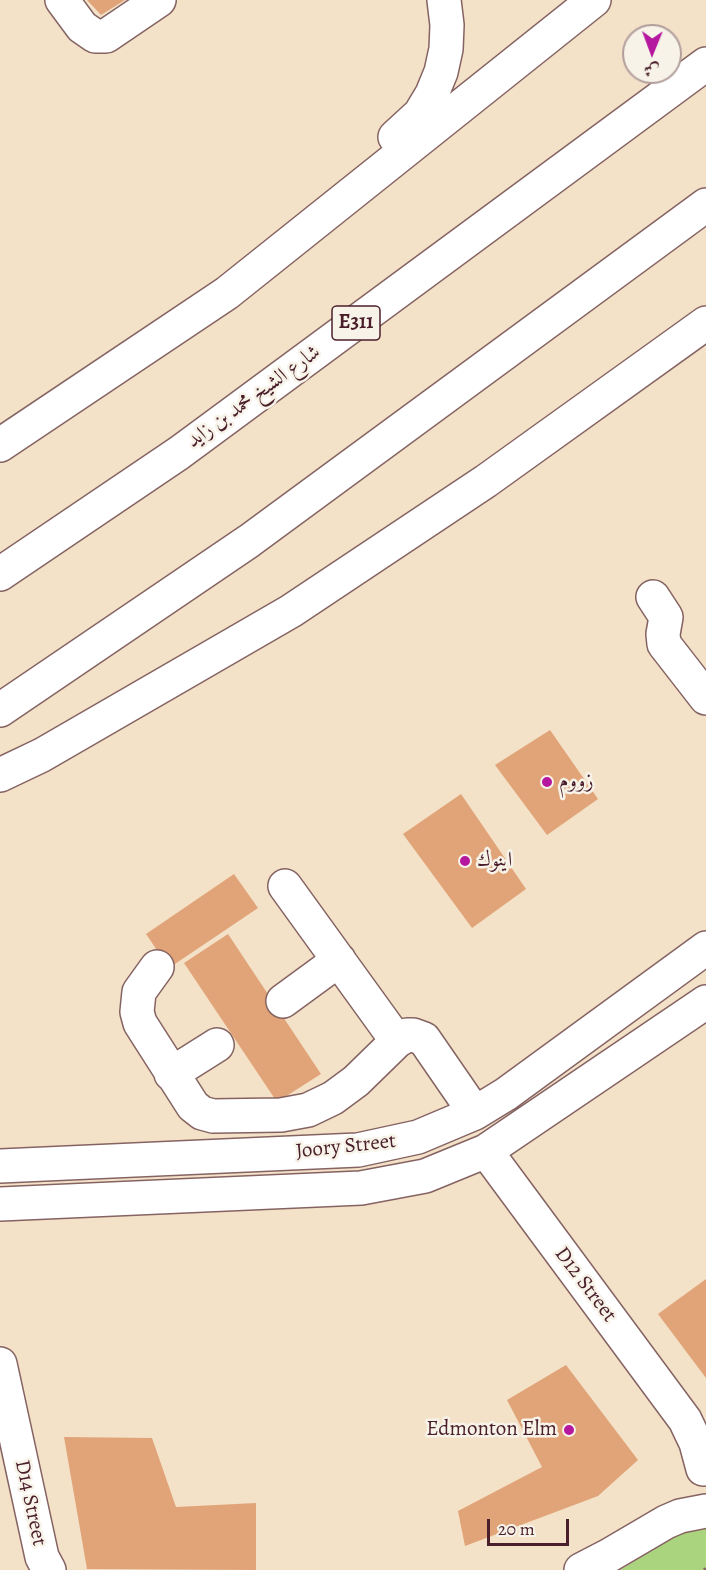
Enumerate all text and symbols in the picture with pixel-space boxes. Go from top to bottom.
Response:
north arrow [622,24,682,84]
text: ش [644,59,660,81]
road number: E311 [332,306,380,340]
street label: شارع الشيخ محمد بن زايد [182,340,326,454]
place label: زووم [559,769,594,795]
marker: زووم [540,775,554,789]
place label: اينوك [477,848,512,874]
marker: اينوك [458,854,472,868]
street label: Joory Street [295,1129,397,1165]
street label: D12 Street [549,1242,621,1328]
place label: Edmonton Elm [426,1417,557,1443]
marker: Edmonton Elm [562,1423,576,1437]
street label: D14 Street [9,1458,51,1548]
scale bar [490,1507,572,1545]
text: 20 m [498,1517,535,1541]

